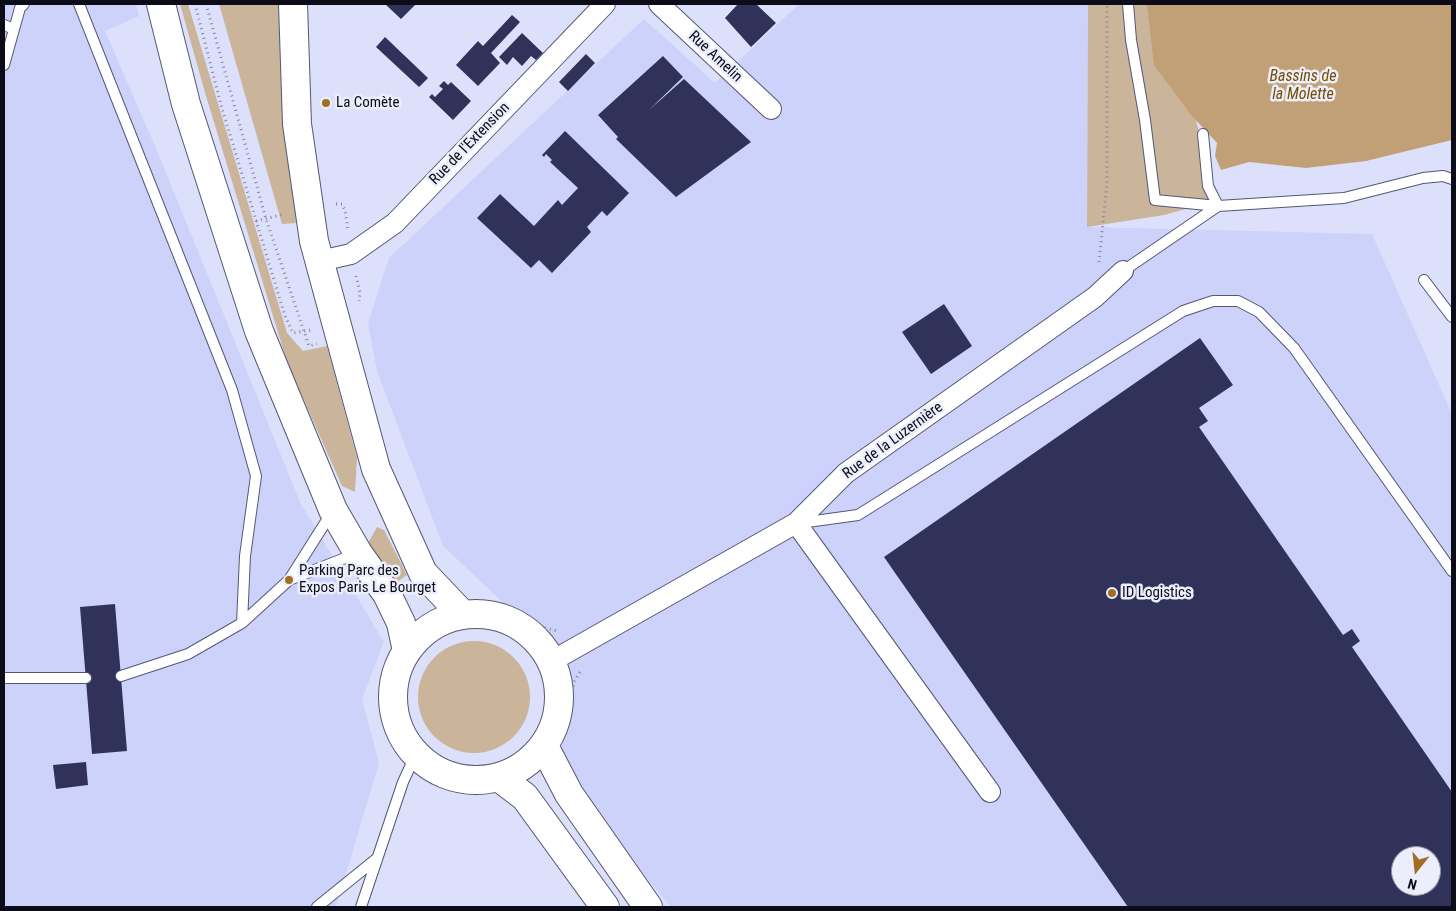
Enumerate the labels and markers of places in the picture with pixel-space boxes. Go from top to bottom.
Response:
place label: La Comète [336,94,400,112]
marker: La Comète [320,97,332,109]
place label: Parking Parc des Expos Paris Le Bourget [299,562,436,597]
marker: Parking Parc des Expos Paris Le Bourget [283,574,295,586]
place label: ID Logistics [1122,584,1192,602]
marker: ID Logistics [1106,587,1118,599]

